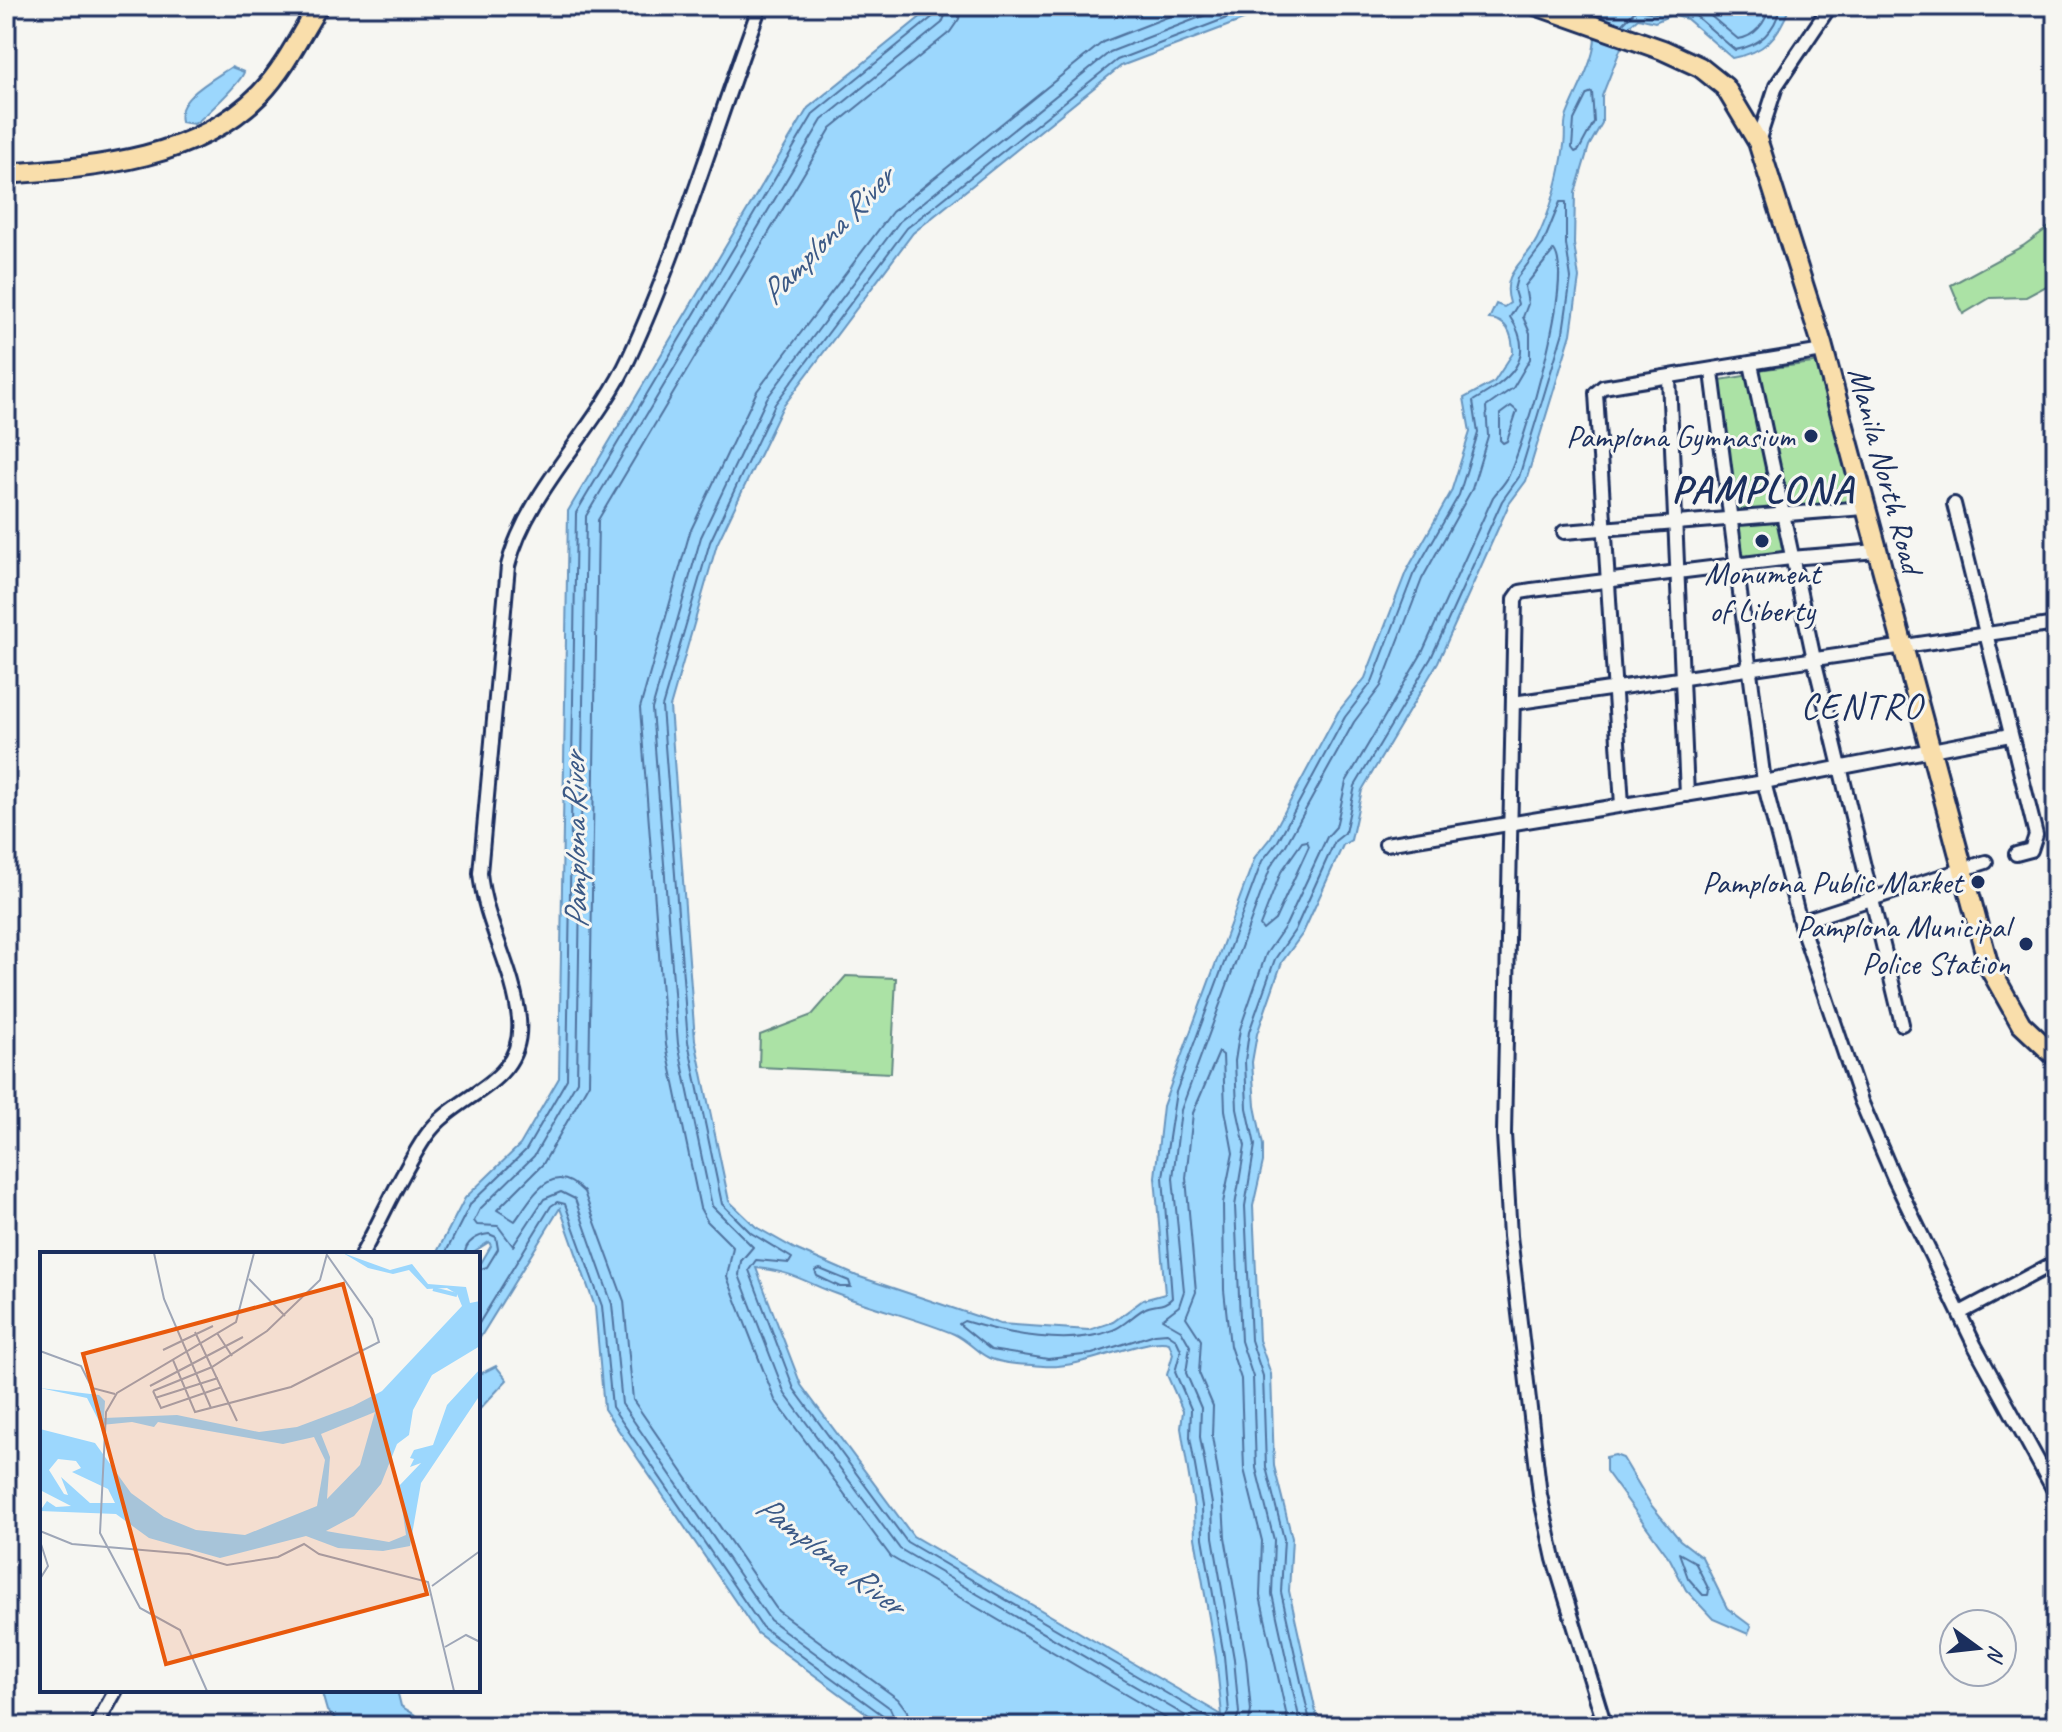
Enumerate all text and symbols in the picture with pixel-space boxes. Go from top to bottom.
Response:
water label: Pamplona River [750,153,907,313]
street label: Manila North Road [1838,363,1934,582]
place label: Pamplona Gymnasium [1566,416,1796,457]
marker: Pamplona Gymnasium [1802,427,1820,445]
district label: PAMPLONA [1672,464,1855,514]
marker: Monument of Liberty [1753,532,1771,550]
place label: Monument of Liberty [1704,553,1823,631]
district label: CENTRO [1801,683,1925,729]
water label: Pamplona River [551,747,598,929]
place label: Pamplona Public Market [1702,862,1965,903]
marker: Pamplona Public Market [1969,873,1987,891]
place label: Pamplona Municipal Police Station [1796,906,2016,984]
marker: Pamplona Municipal Police Station [2017,935,2035,953]
inset map [40,1252,480,1692]
water label: Pamplona River [748,1484,918,1628]
north arrow [1938,1608,2018,1688]
text: N [1980,1643,2012,1666]

